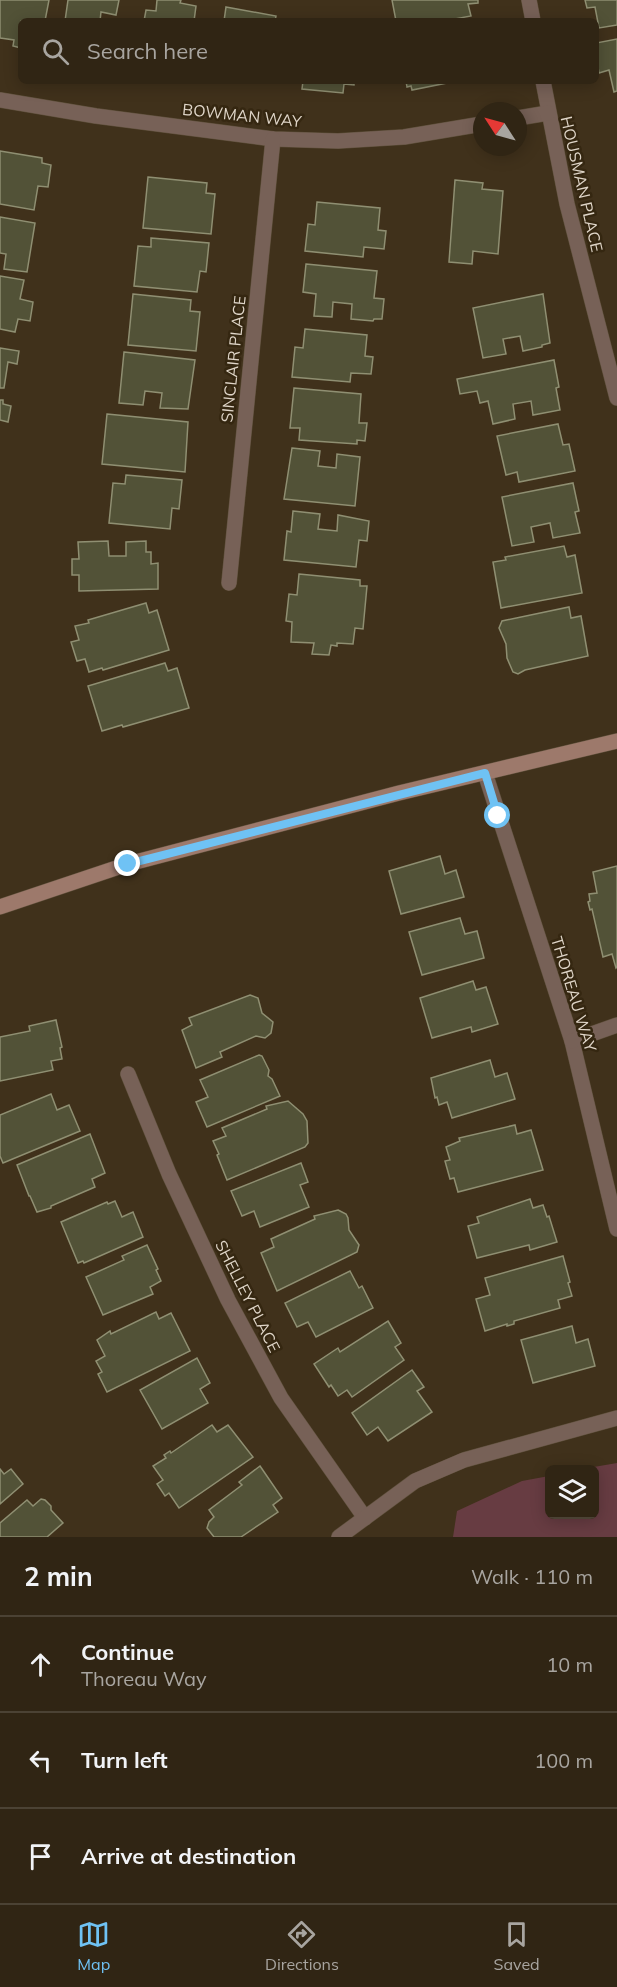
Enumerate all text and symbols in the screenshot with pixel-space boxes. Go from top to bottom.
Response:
search box [18,18,599,84]
icon: search [39,35,72,68]
text: Search here [87,37,208,65]
street label: BOWMAN WAY [181,99,303,131]
north arrow [473,102,527,156]
street label: HOUSMAN PLACE [557,114,607,254]
street label: SINCLAIR PLACE [216,295,250,423]
route start [484,802,510,828]
route end [114,850,140,876]
street label: THOREAU WAY [547,934,601,1054]
street label: SHELLEY PLACE [211,1237,285,1355]
map controls [545,1465,599,1519]
button: layers [545,1465,599,1519]
text: 2 min [24,1560,93,1593]
text: Walk · 110 m [471,1564,593,1589]
text: Continue [81,1638,174,1666]
icon: ahead [24,1648,57,1681]
text: 10 m [546,1652,593,1677]
text: Thoreau Way [81,1666,207,1691]
icon: left [24,1744,57,1777]
text: Turn left [81,1746,168,1774]
text: 100 m [534,1748,593,1773]
icon: arrive [24,1840,57,1873]
text: Arrive at destination [81,1842,296,1870]
tab: Map [77,1918,110,1974]
tab: Directions [265,1918,339,1974]
tab: Saved [494,1918,540,1974]

